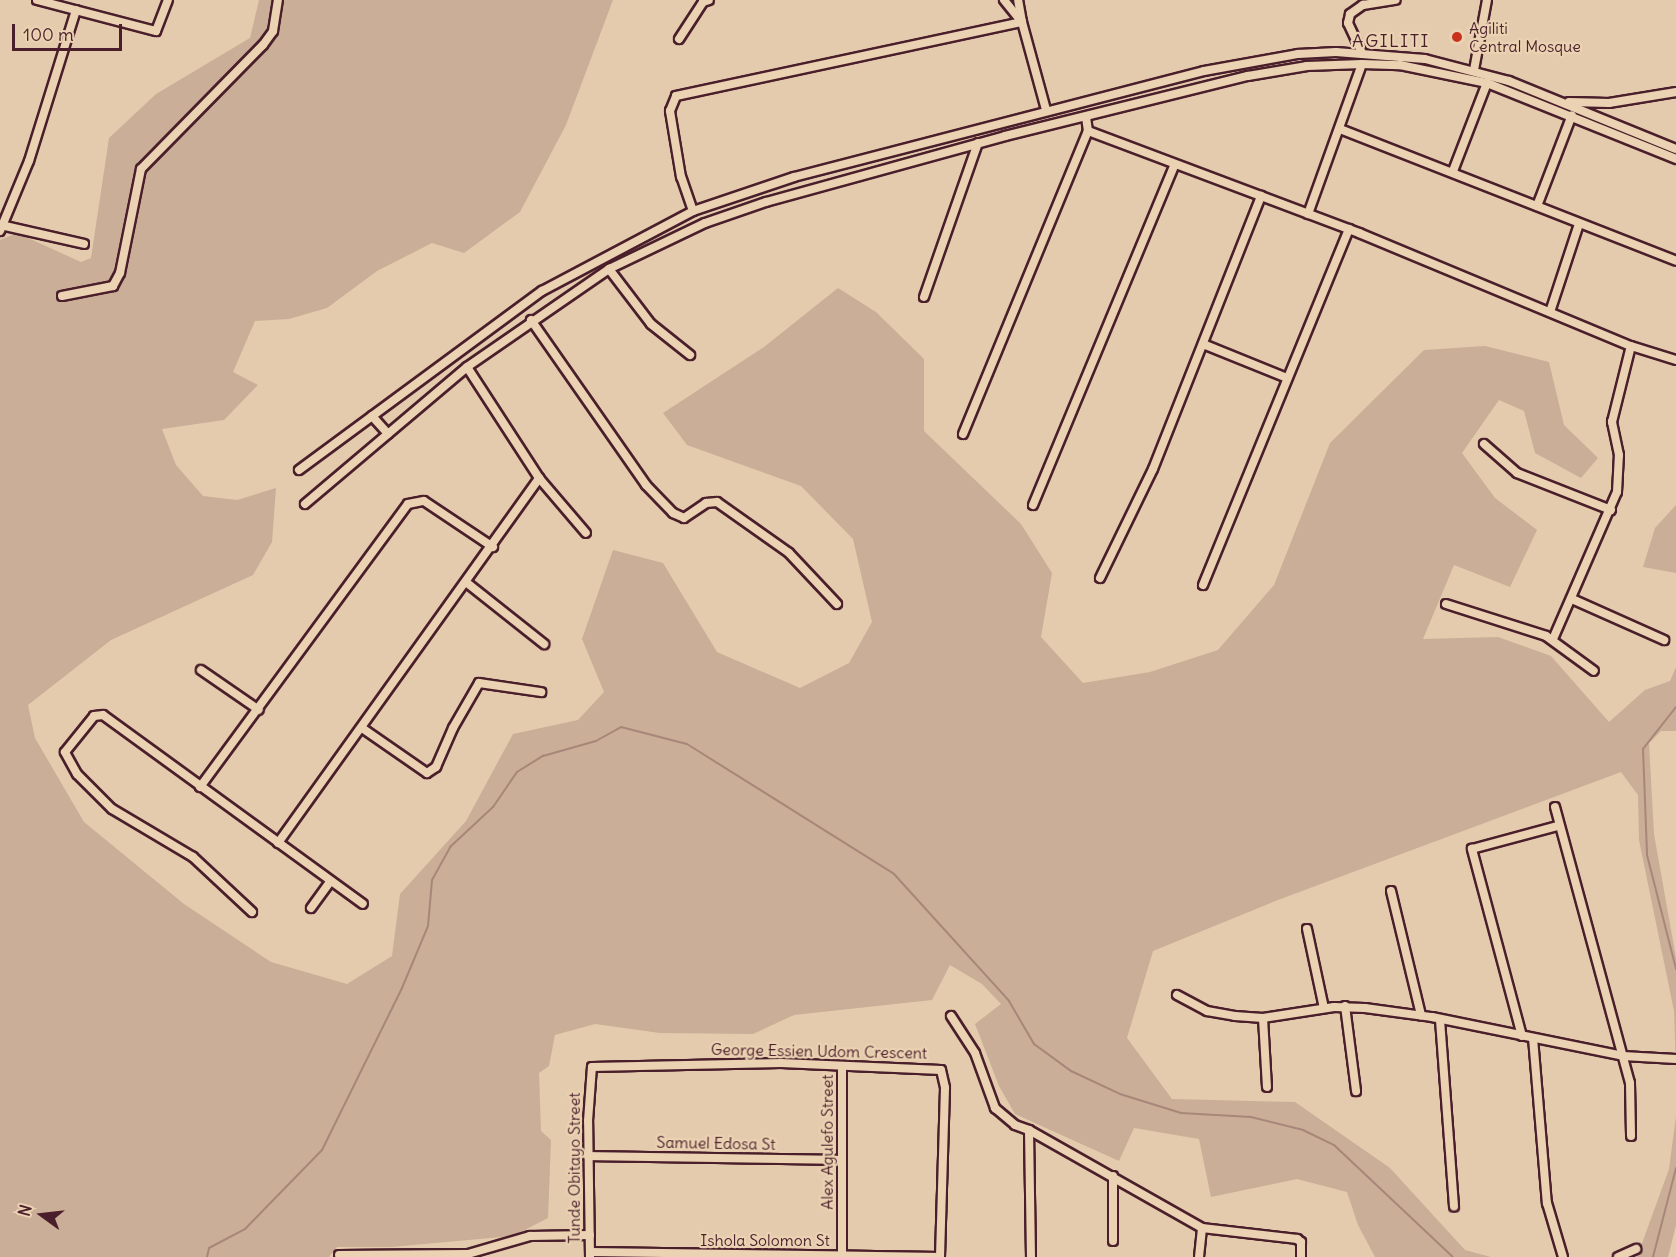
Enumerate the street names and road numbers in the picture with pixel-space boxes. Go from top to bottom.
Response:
street label: George Essien Udom Crescent [711,1040,927,1062]
street label: Alex Agulefo Street [817,1074,837,1210]
street label: Tunde Obitayo Street [564,1092,584,1244]
street label: Samuel Edosa St [656,1132,776,1154]
street label: Ishola Solomon St [700,1230,830,1250]

